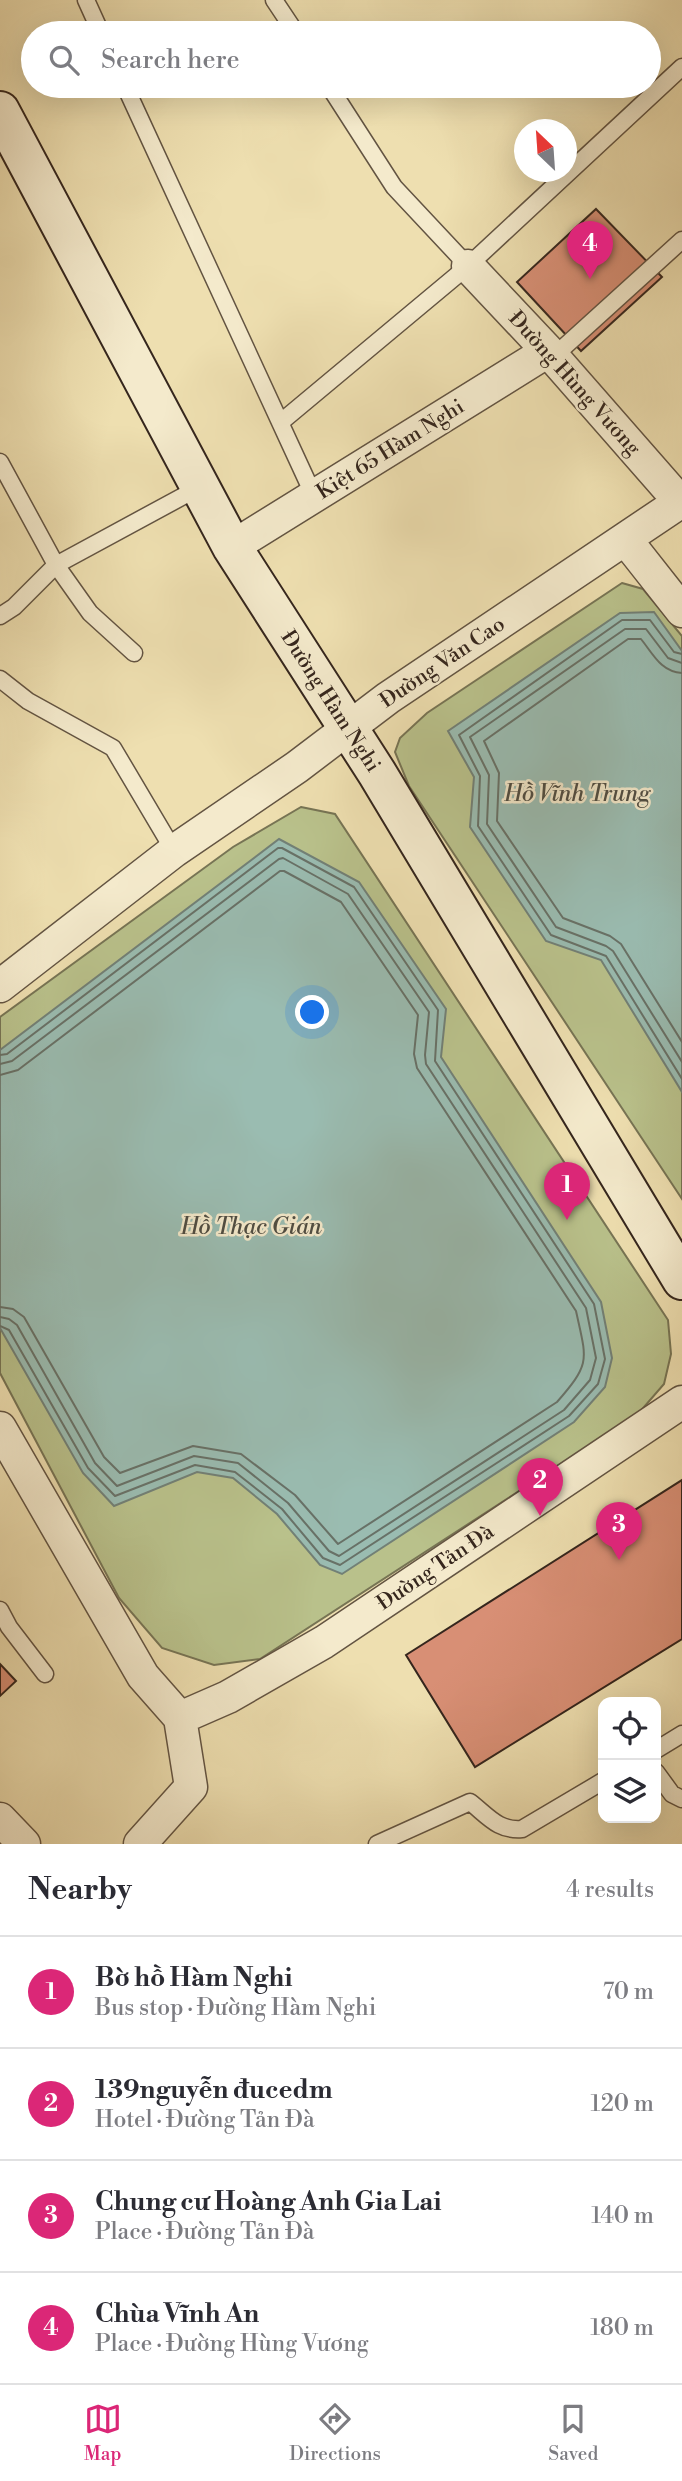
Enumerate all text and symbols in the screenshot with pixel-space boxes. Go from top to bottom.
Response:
search box [21,21,661,98]
icon: search [45,41,83,79]
text: Search here [101,44,240,76]
north arrow [514,119,577,182]
pin: 4 [567,221,613,279]
street label: Đường Hùng Vương [503,306,646,461]
street label: Kiệt 65 Hàm Nghi [312,394,469,506]
street label: Đường Văn Cao [375,611,510,714]
street label: Đường Hàm Nghi [275,626,386,777]
water label: Hồ Vĩnh Trung [503,780,651,808]
your location [295,995,329,1029]
pin: 1 [544,1162,590,1220]
water label: Hồ Thạc Gián [179,1213,323,1241]
pin: 2 [517,1458,563,1516]
pin: 3 [596,1502,642,1560]
street label: Đường Tản Đà [372,1519,499,1617]
map controls [598,1697,661,1823]
button: locate [598,1697,661,1760]
button: layers [598,1760,661,1823]
text: Nearby [28,1871,132,1909]
text: 4 results [566,1876,654,1904]
text: Bờ hồ Hàm Nghi [95,1962,293,1994]
text: 1 [45,1978,57,2006]
text: 70 m [603,1978,654,2006]
text: Bus stop · Đường Hàm Nghi [95,1994,376,2022]
text: 139nguyễn đucedm [95,2074,333,2106]
text: 2 [44,2090,58,2118]
text: 120 m [590,2090,654,2118]
text: Hotel · Đường Tản Đà [95,2106,315,2134]
text: Chung cư Hoàng Anh Gia Lai [95,2186,442,2218]
text: 3 [44,2202,58,2230]
text: 140 m [591,2202,654,2230]
text: Place · Đường Tản Đà [95,2218,314,2246]
text: Chùa Vĩnh An [95,2298,259,2330]
text: 4 [43,2314,59,2342]
text: 180 m [590,2314,654,2342]
text: Place · Đường Hùng Vương [95,2330,369,2358]
tab: Map [84,2400,122,2466]
tab: Directions [289,2400,381,2466]
tab: Saved [548,2400,598,2466]

